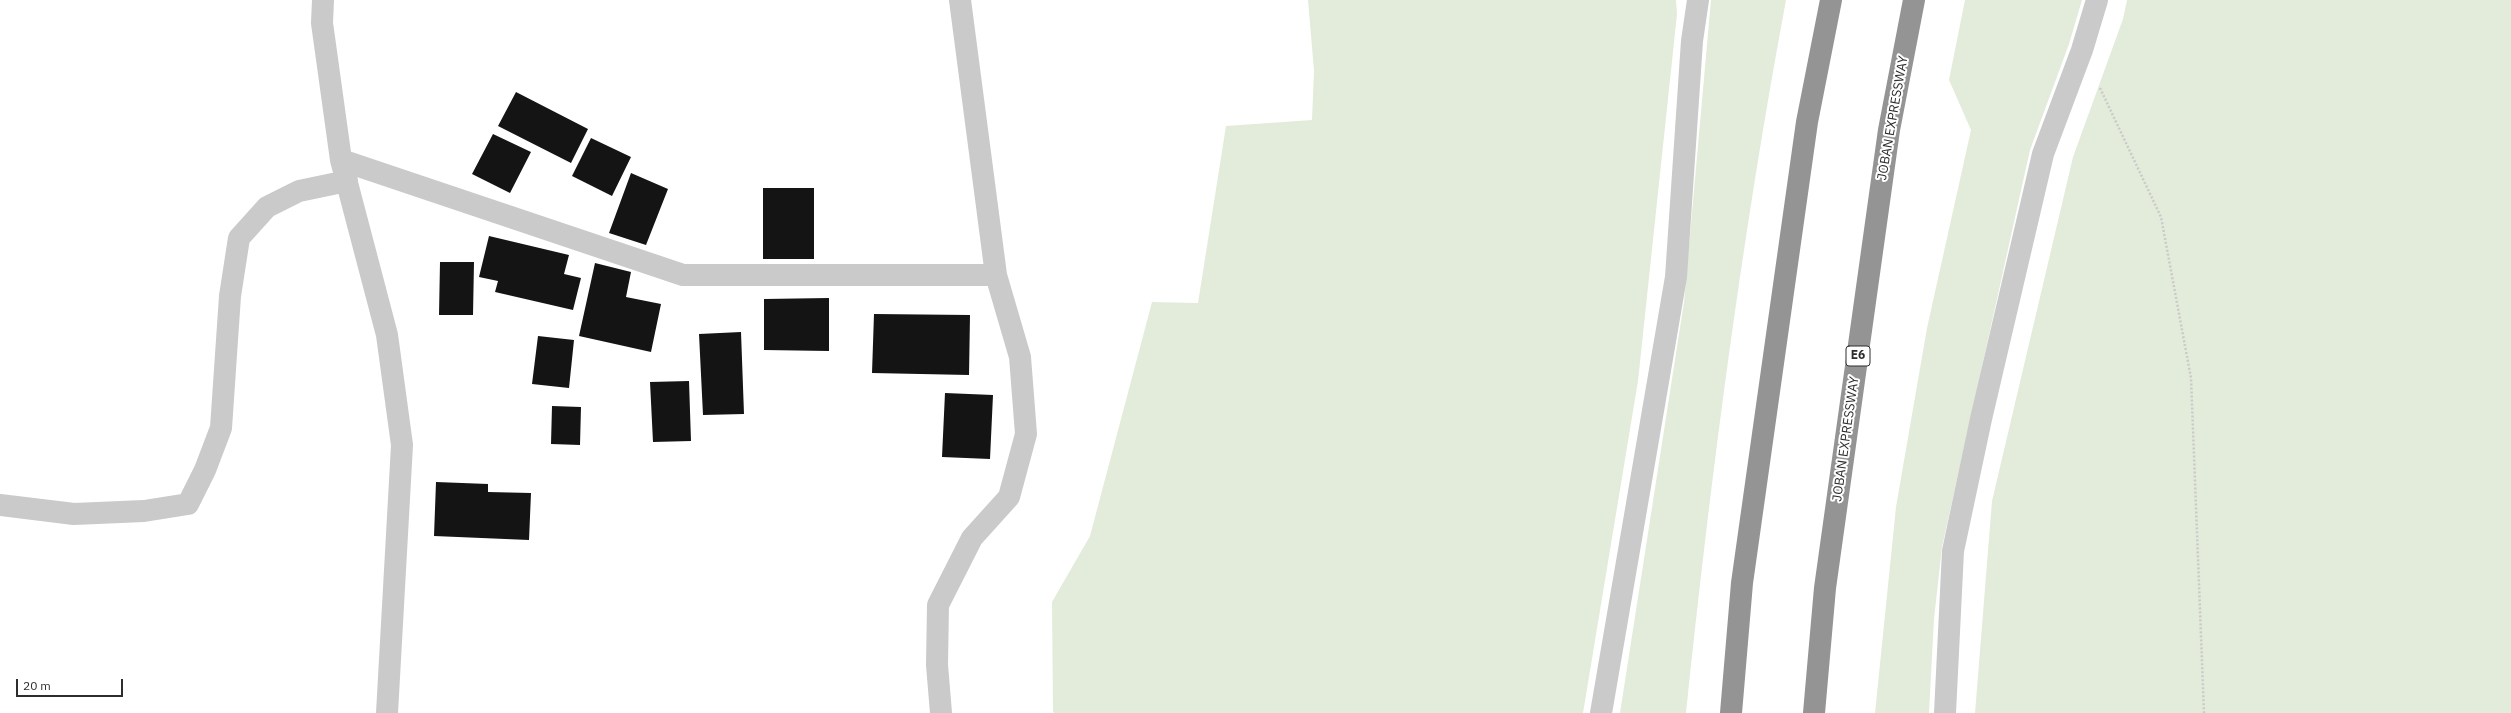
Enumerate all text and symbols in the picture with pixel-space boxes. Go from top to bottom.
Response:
street label: JOBAN EXPRESSWAY [1874,55,1912,181]
road number: E6 [1846,346,1870,366]
street label: JOBAN EXPRESSWAY [1830,376,1862,502]
scale bar [18,671,125,697]
text: 20 m [23,678,51,693]

